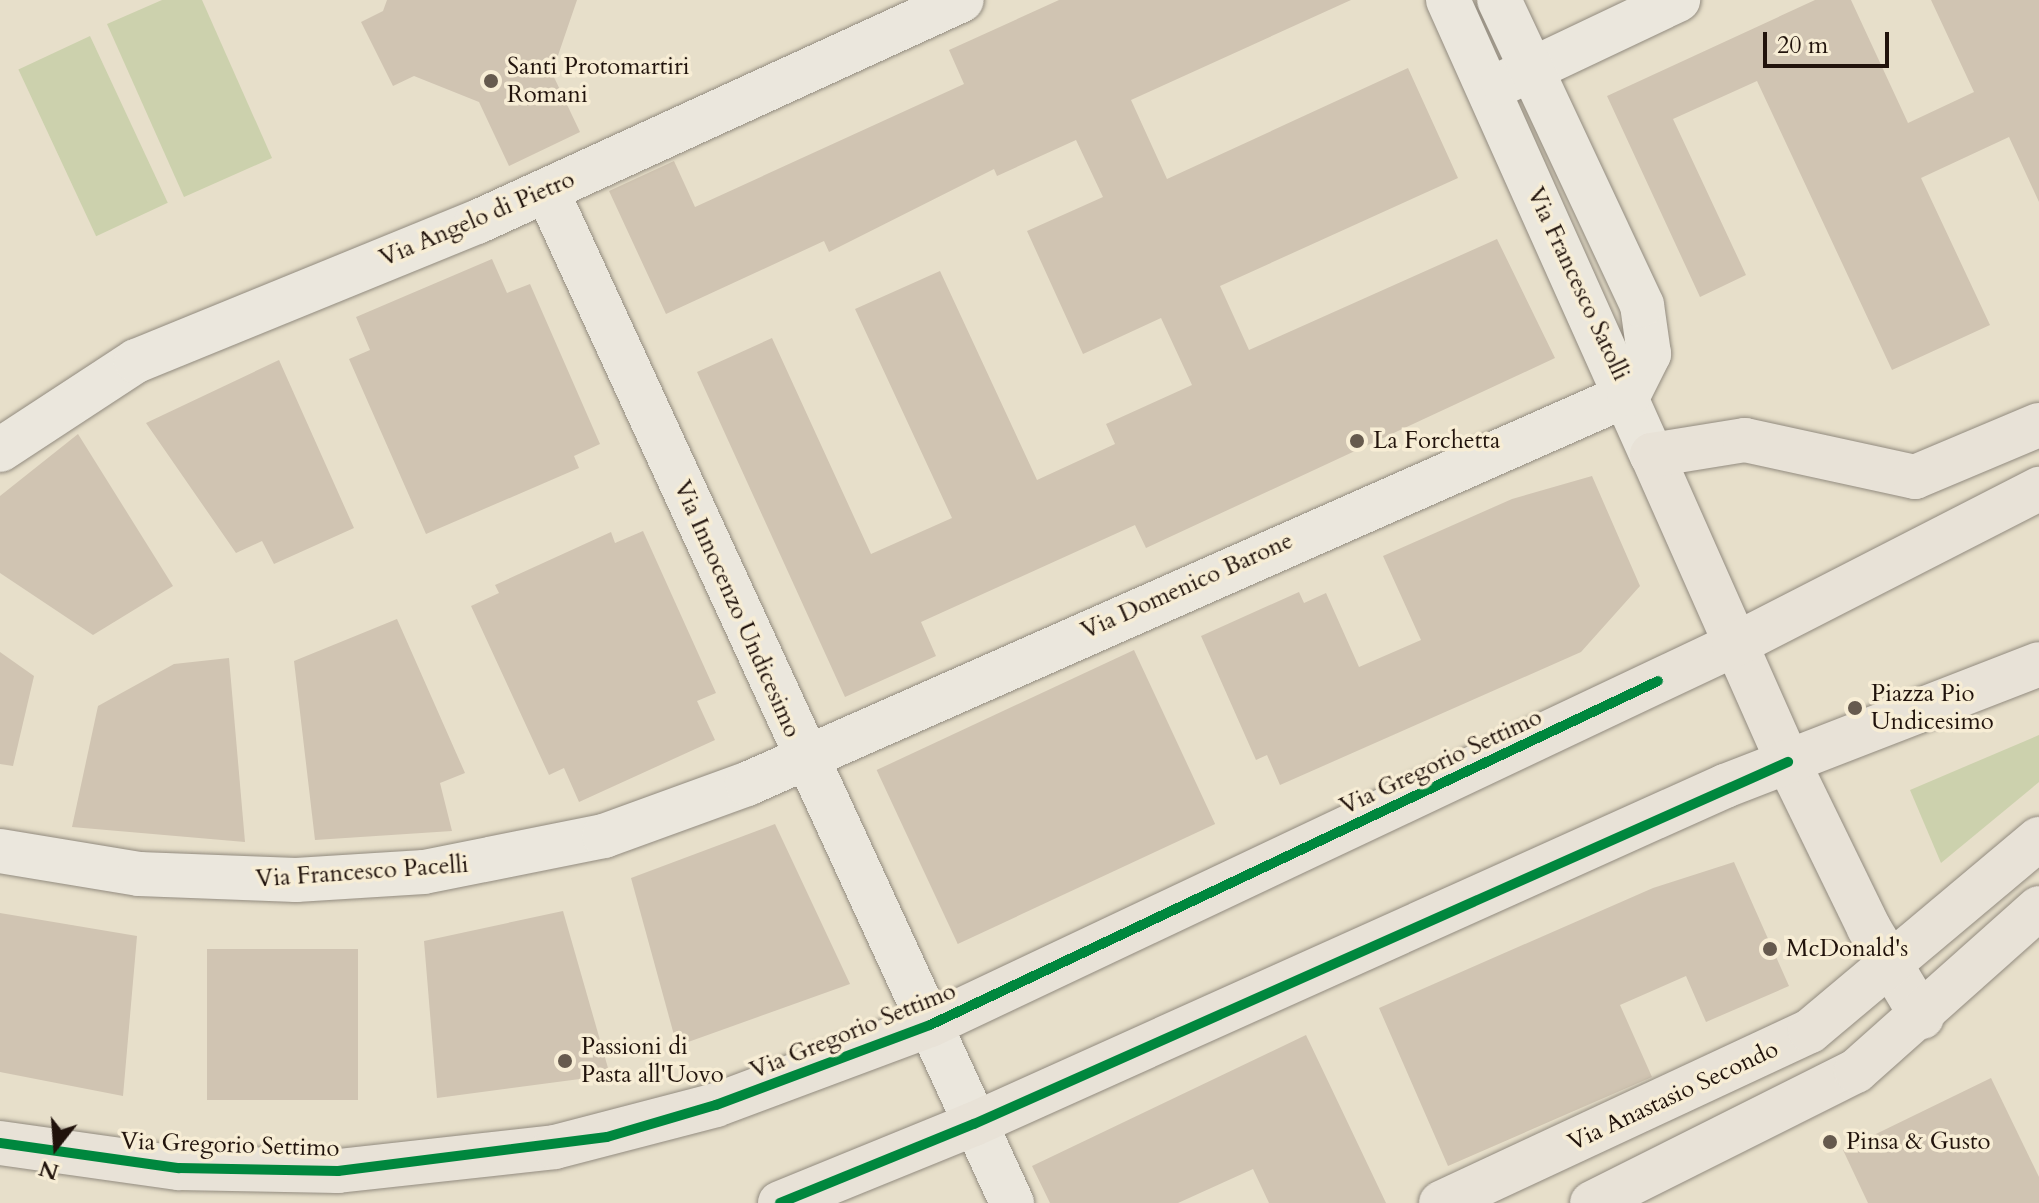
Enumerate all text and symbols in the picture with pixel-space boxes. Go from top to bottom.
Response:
scale bar [1767,16,1893,66]
text: 20 m [1777,29,1828,62]
place label: Santi Protomartiri Romani [507,53,690,109]
marker: Santi Protomartiri Romani [482,72,500,90]
street label: Via Angelo di Pietro [375,165,579,273]
street label: Via Francesco Satolli [1521,183,1635,385]
place label: La Forchetta [1373,427,1500,455]
marker: La Forchetta [1348,432,1366,450]
street label: Via Innocenzo Undicesimo [667,476,807,742]
street label: Via Domenico Barone [1077,526,1297,646]
place label: Piazza Pio Undicesimo [1871,680,1994,736]
marker: Piazza Pio Undicesimo [1846,699,1864,717]
street label: Via Gregorio Settimo [1336,703,1546,821]
street label: Via Francesco Pacelli [255,850,469,894]
place label: McDonald's [1786,935,1908,963]
marker: McDonald's [1761,940,1779,958]
street label: Via Gregorio Settimo [746,977,960,1085]
place label: Passioni di Pasta all'Uovo [581,1033,724,1089]
street label: Via Anastasio Secondo [1563,1035,1783,1157]
marker: Passioni di Pasta all'Uovo [556,1052,574,1070]
north arrow [16,1107,96,1187]
street label: Via Gregorio Settimo [120,1127,340,1163]
place label: Pinsa & Gusto [1846,1128,1990,1156]
marker: Pinsa & Gusto [1821,1133,1839,1151]
text: N [35,1153,62,1187]

